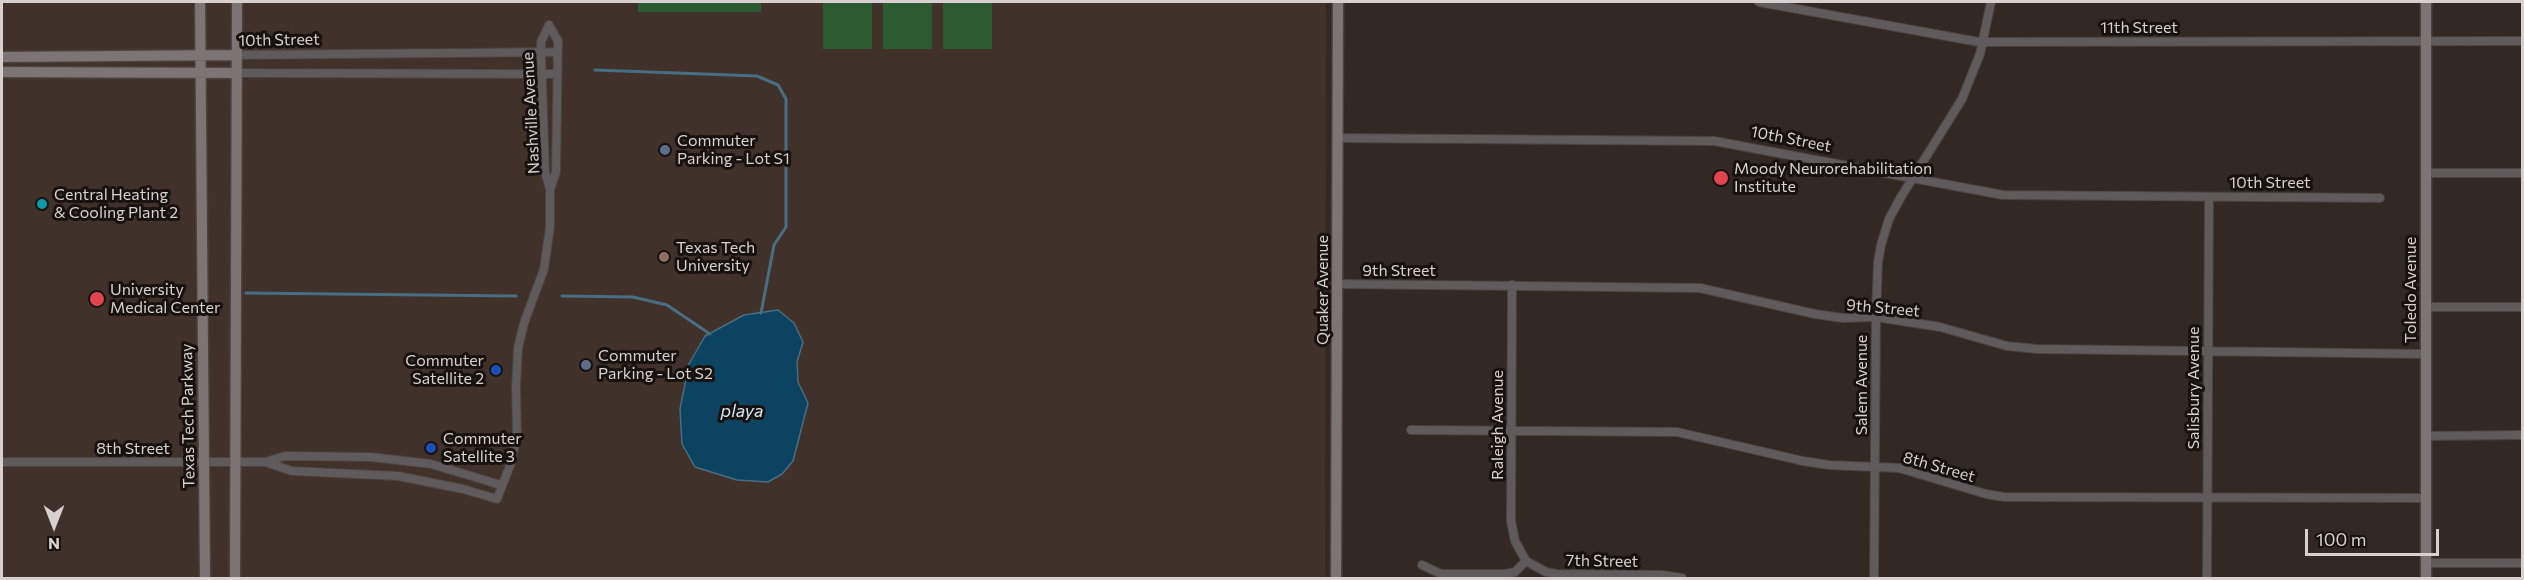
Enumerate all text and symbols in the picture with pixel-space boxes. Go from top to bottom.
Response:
street label: 11th Street [2100,18,2178,38]
street label: 10th Street [238,30,320,50]
street label: Nashville Avenue [518,52,544,174]
street label: 10th Street [1749,122,1833,156]
place label: Commuter Parking - Lot S1 [677,131,790,169]
marker: Commuter Parking - Lot S1 [658,143,672,157]
place label: Moody Neurorehabilitation Institute [1734,159,1932,197]
marker: Moody Neurorehabilitation Institute [1712,169,1730,187]
street label: 10th Street [2229,173,2311,193]
place label: Central Heating & Cooling Plant 2 [54,185,178,223]
marker: Central Heating & Cooling Plant 2 [35,197,49,211]
street label: Quaker Avenue [1313,235,1333,345]
street label: Toledo Avenue [2401,237,2421,343]
place label: Texas Tech University [676,238,755,276]
marker: Texas Tech University [657,250,671,264]
street label: 9th Street [1362,261,1436,281]
place label: University Medical Center [110,280,220,318]
marker: University Medical Center [88,290,106,308]
street label: 9th Street [1845,295,1921,321]
street label: Salisbury Avenue [2184,327,2204,449]
street label: Salem Avenue [1852,335,1872,435]
street label: Texas Tech Parkway [177,343,199,489]
place label: Commuter Parking - Lot S2 [598,346,713,384]
place label: Commuter Satellite 2 [405,351,484,389]
marker: Commuter Parking - Lot S2 [579,358,593,372]
marker: Commuter Satellite 2 [489,363,503,377]
street label: Raleigh Avenue [1488,370,1508,480]
water label: playa [721,400,763,422]
place label: Commuter Satellite 3 [443,429,522,467]
street label: 8th Street [96,439,170,459]
marker: Commuter Satellite 3 [424,441,438,455]
street label: 8th Street [1901,448,1977,486]
north arrow [24,496,84,556]
scale bar [2308,517,2442,555]
text: 100 m [2316,528,2366,550]
text: N [48,535,60,554]
street label: 7th Street [1566,551,1638,571]

